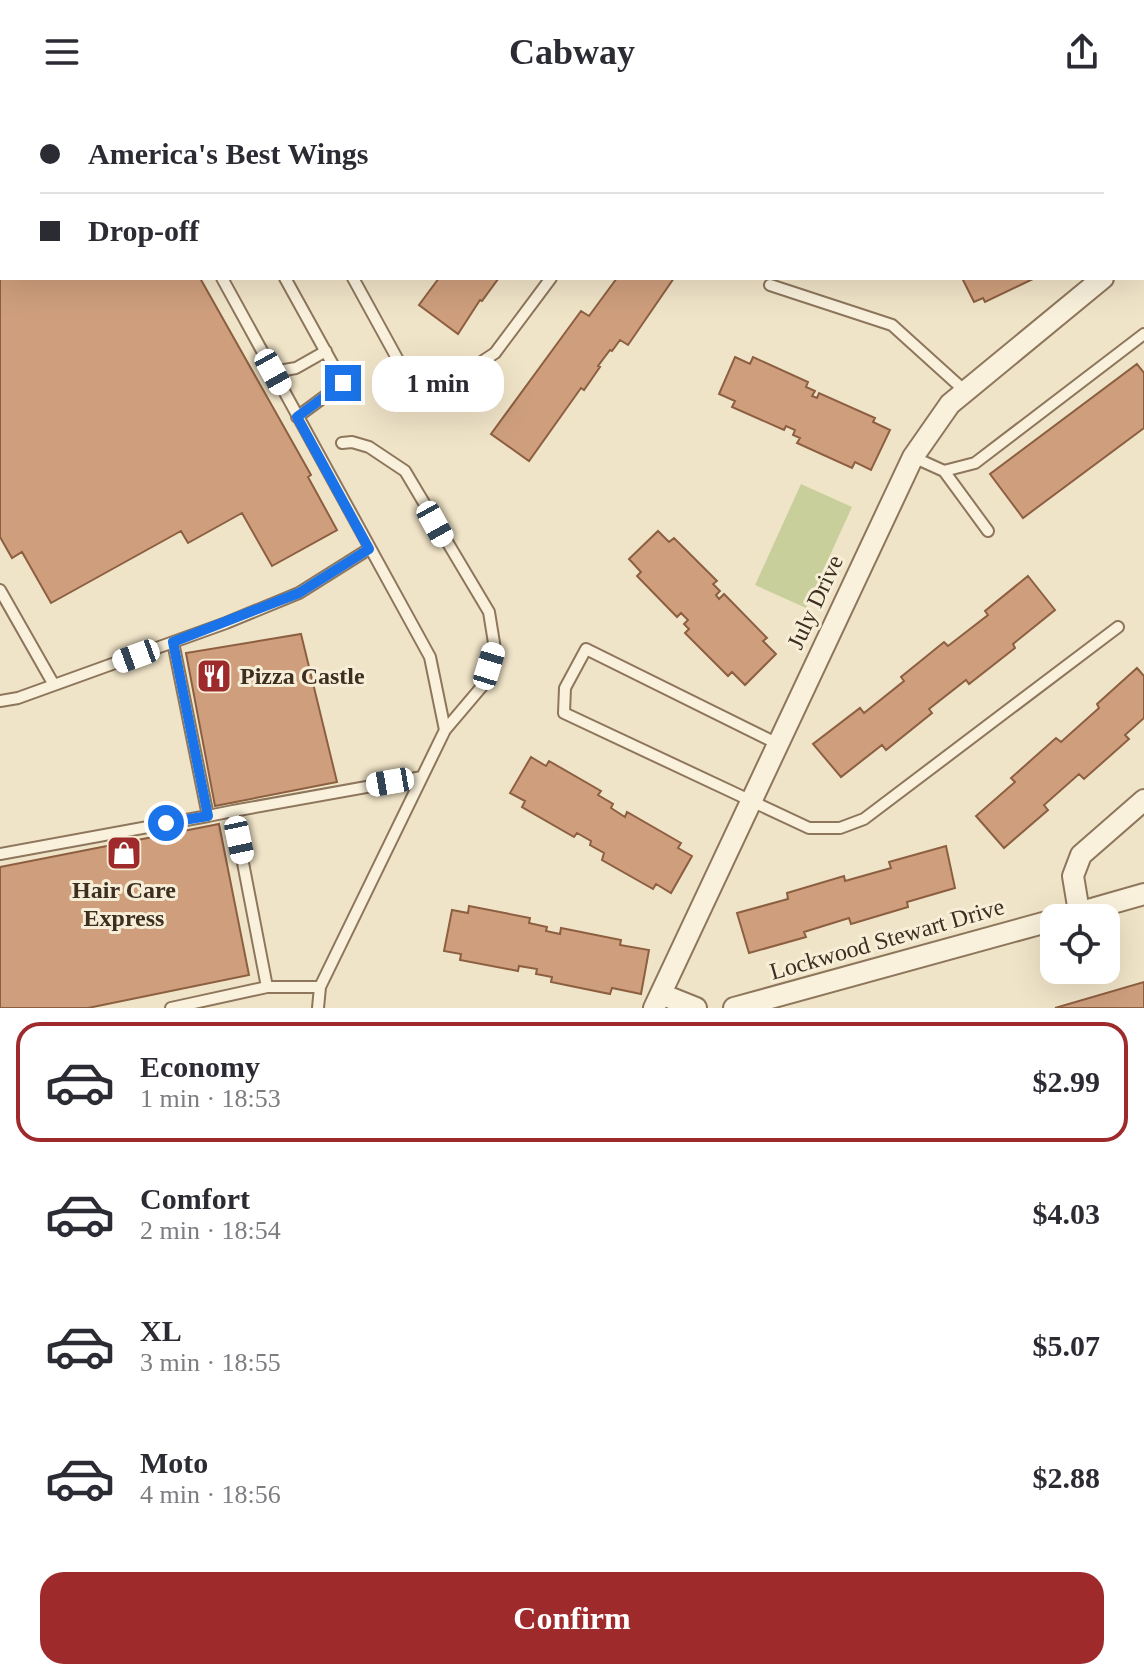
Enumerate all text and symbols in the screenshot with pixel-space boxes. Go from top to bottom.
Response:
icon: menu [40,30,84,74]
icon: share [1060,30,1104,74]
text: Cabway [509,32,635,72]
text: America's Best Wings [88,137,369,170]
text: Drop-off [88,214,199,247]
car [251,345,295,399]
callout: 1 min [371,355,503,411]
route end [325,365,361,401]
text: 1 min [407,369,469,398]
car [413,497,457,551]
street label: July Drive [782,551,848,653]
car [109,637,163,675]
car [471,640,507,692]
restaurant icon: Pizza Castle [195,657,233,695]
place label: Pizza Castle [240,663,365,689]
car [364,766,416,798]
route start [148,805,184,841]
car [222,814,256,866]
shop icon: Hair Care Express [105,834,143,872]
place label: Hair Care Express [72,877,176,931]
street label: Lockwood Stewart Drive [767,893,1007,985]
map controls [1040,904,1120,984]
button: locate [1040,904,1120,984]
icon: car [44,1046,116,1118]
text: Economy [140,1050,260,1083]
text: $2.99 [1033,1065,1100,1098]
text: 1 min · 18:53 [140,1084,281,1113]
icon: car [44,1178,116,1250]
text: Comfort [140,1182,250,1215]
text: $4.03 [1033,1197,1100,1230]
text: 2 min · 18:54 [140,1216,281,1245]
icon: car [44,1310,116,1382]
text: XL [140,1314,182,1347]
text: $5.07 [1033,1329,1100,1362]
text: 3 min · 18:55 [140,1348,281,1377]
icon: car [44,1442,116,1514]
text: Moto [140,1446,208,1479]
text: $2.88 [1033,1461,1100,1494]
text: 4 min · 18:56 [140,1480,281,1509]
button: Confirm [40,1572,1104,1664]

